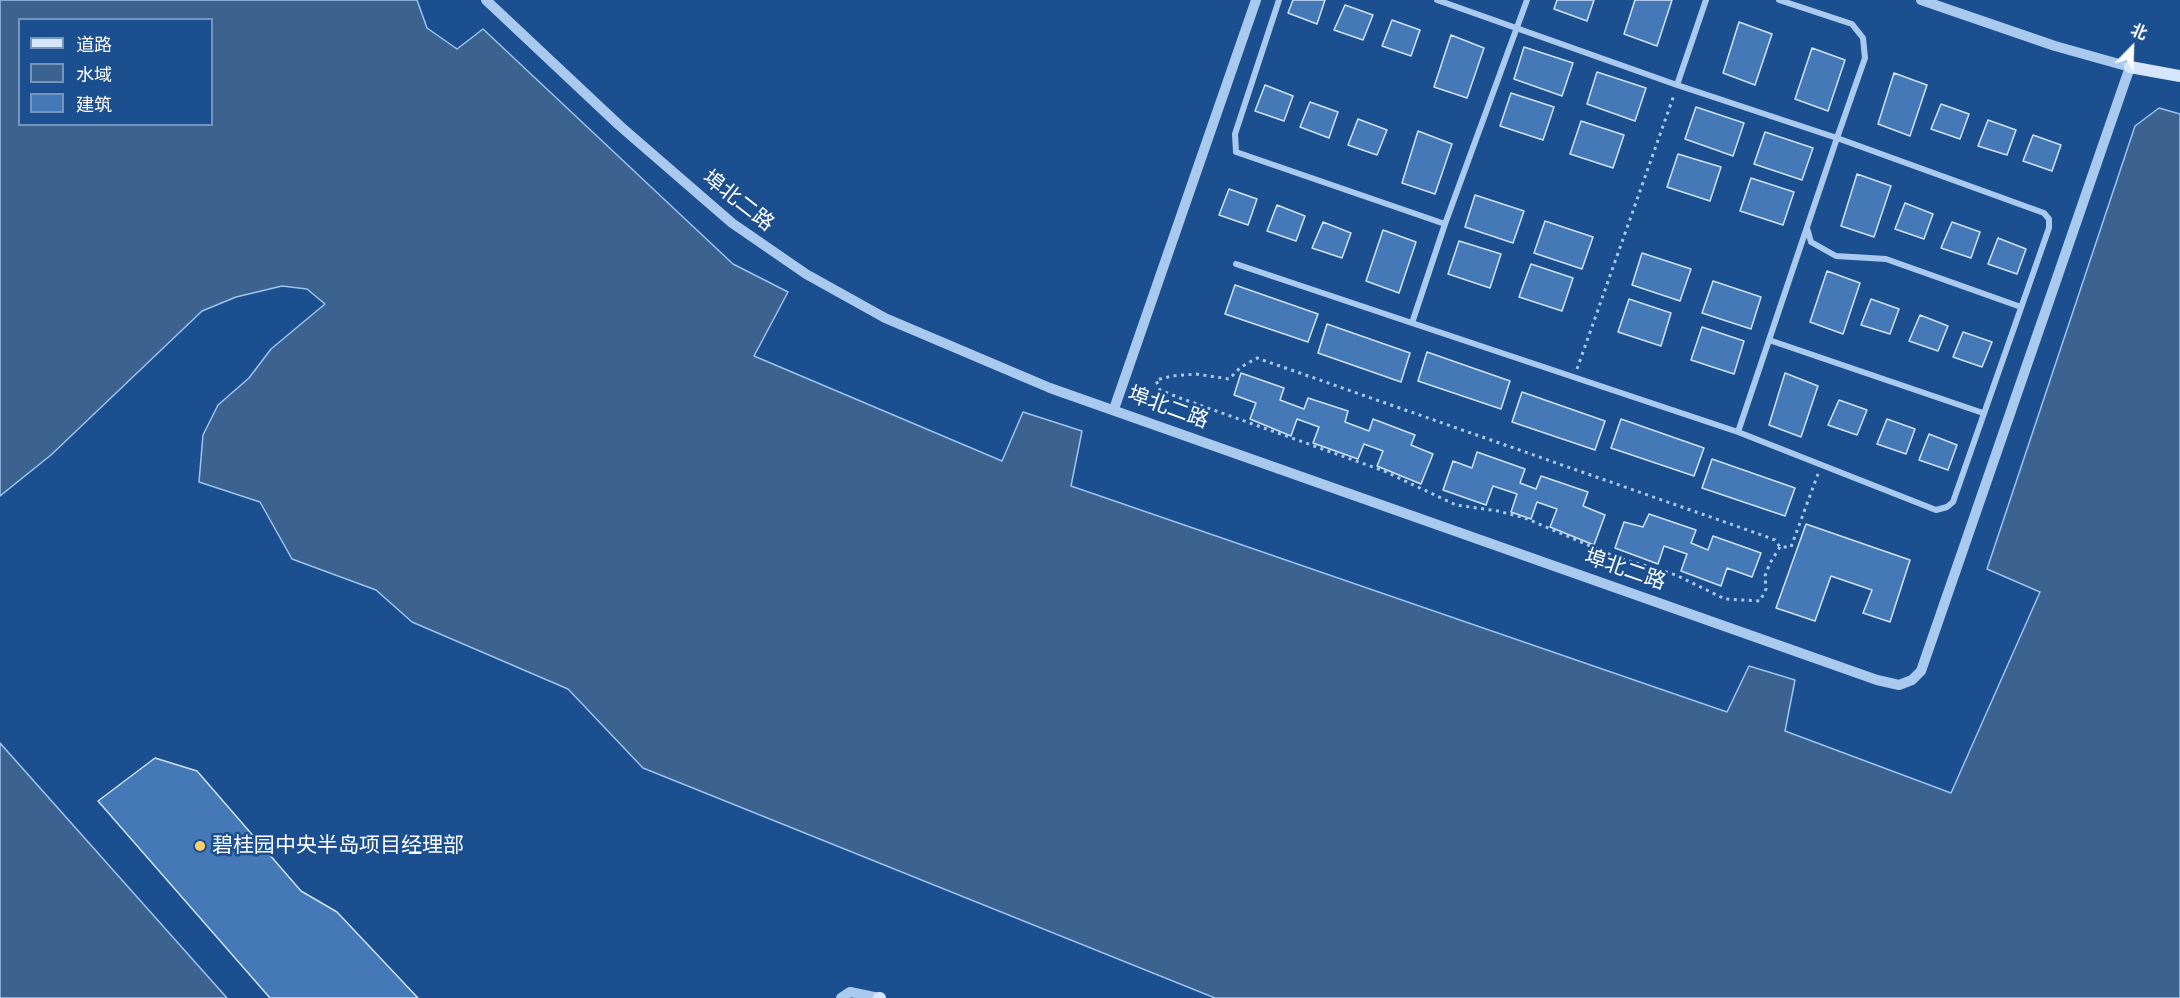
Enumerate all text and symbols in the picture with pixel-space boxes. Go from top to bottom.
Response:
legend [18,18,213,126]
north arrow [2102,18,2162,78]
text: 北 [2128,19,2150,44]
text: 道路 [76,33,112,56]
text: 水域 [76,63,112,86]
text: 建筑 [76,93,112,116]
street label: 埠北二路 [697,165,779,237]
street label: 埠北二路 [1124,382,1212,434]
street label: 埠北二路 [1581,544,1669,596]
place label: 碧桂园中央半岛项目经理部 [212,833,464,859]
marker: 碧桂园中央半岛项目经理部 [193,839,207,853]

